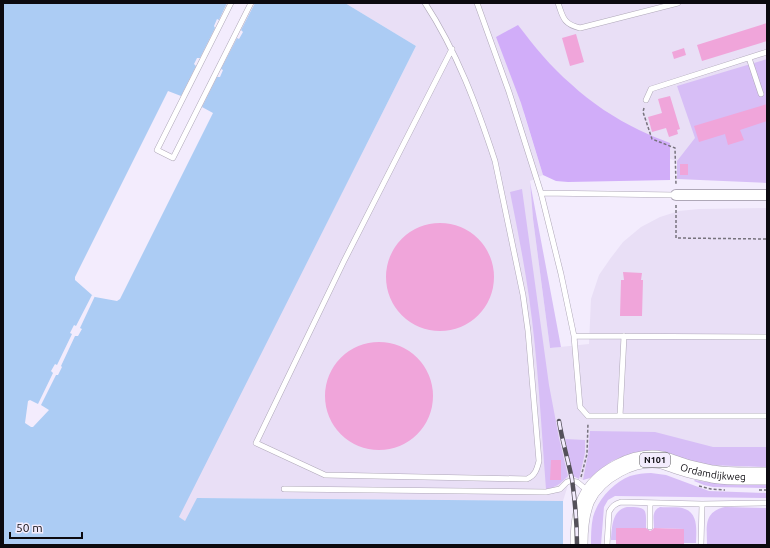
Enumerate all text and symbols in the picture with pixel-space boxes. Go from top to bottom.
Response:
road number: N101 [640,453,670,467]
street label: Ordamdijkweg [679,462,746,482]
scale bar [10,514,82,540]
text: 50 m [16,521,43,534]

